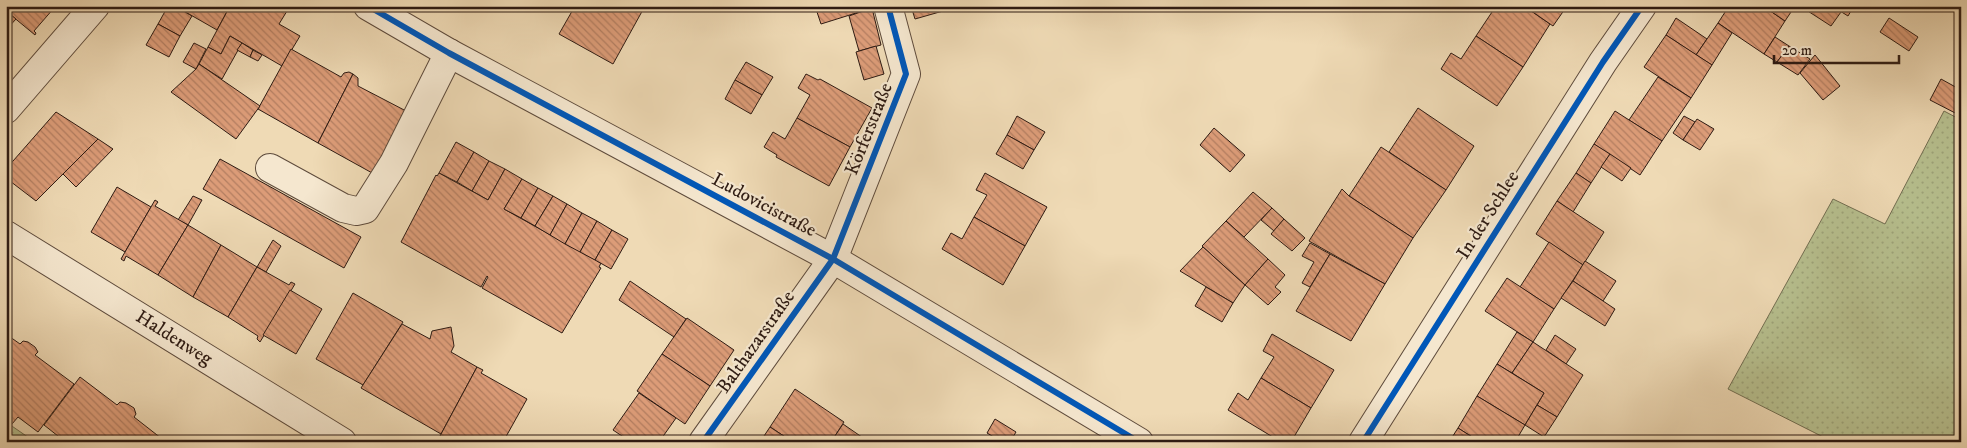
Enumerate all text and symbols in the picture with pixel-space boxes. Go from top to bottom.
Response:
scale bar [1774,32,1900,64]
text: 20 m [1782,41,1812,60]
street label: Körferstraße [840,79,898,178]
street label: In der Schlee [1452,166,1524,263]
street label: Ludovicistraße [708,168,820,242]
street label: Balthazarstraße [712,286,800,398]
street label: Haldenweg [131,305,217,371]

